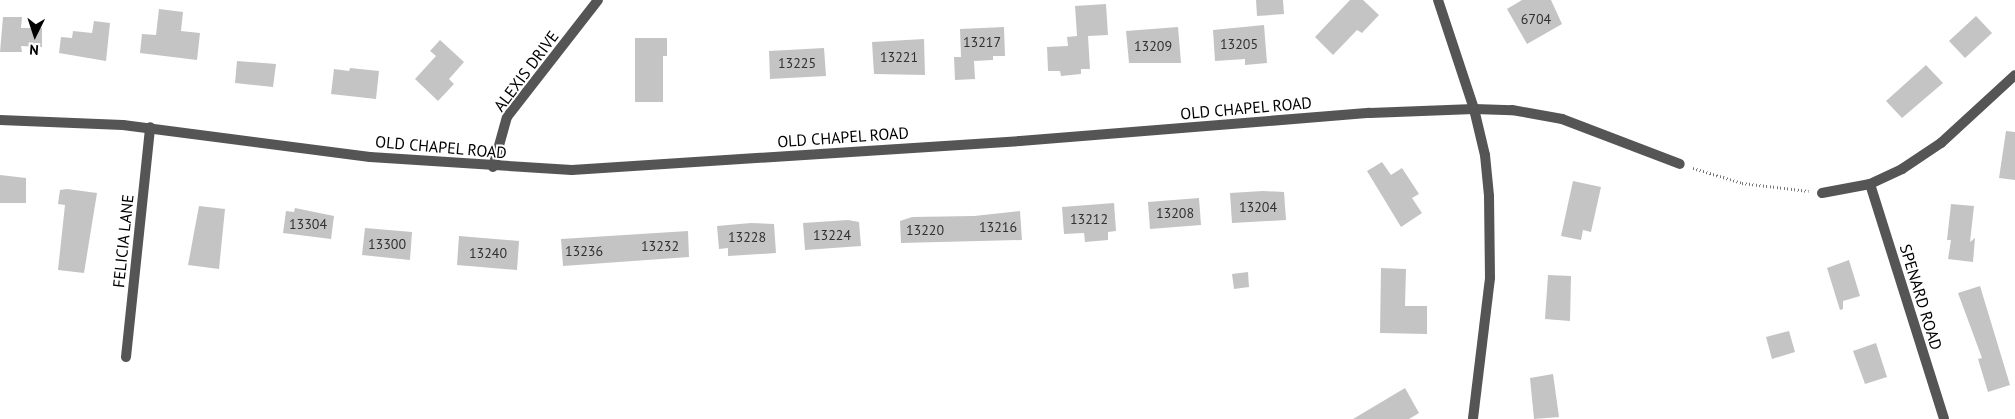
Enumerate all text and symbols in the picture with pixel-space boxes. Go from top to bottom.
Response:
north arrow [10,10,60,60]
house number: 6704 [1521,11,1551,27]
street label: ALEXIS DRIVE [489,27,563,115]
house number: 13217 [963,34,1001,50]
house number: 13205 [1220,36,1258,52]
house number: 13209 [1134,38,1172,54]
text: N [29,41,39,59]
house number: 13221 [880,49,918,65]
house number: 13225 [778,55,816,71]
street label: OLD CHAPEL ROAD [1179,93,1313,123]
street label: OLD CHAPEL ROAD [776,123,910,151]
street label: OLD CHAPEL ROAD [374,132,508,162]
street label: FELICIA LANE [109,193,137,289]
house number: 13204 [1239,199,1277,215]
house number: 13208 [1156,205,1194,221]
house number: 13212 [1070,211,1108,227]
house number: 13304 [289,216,327,232]
house number: 13216 [979,219,1017,235]
house number: 13220 [906,222,944,238]
house number: 13224 [813,227,851,243]
house number: 13228 [728,229,766,245]
house number: 13300 [368,236,406,252]
house number: 13232 [641,238,679,254]
street label: SPENARD ROAD [1896,242,1946,352]
house number: 13236 [565,243,603,259]
house number: 13240 [469,245,507,261]

